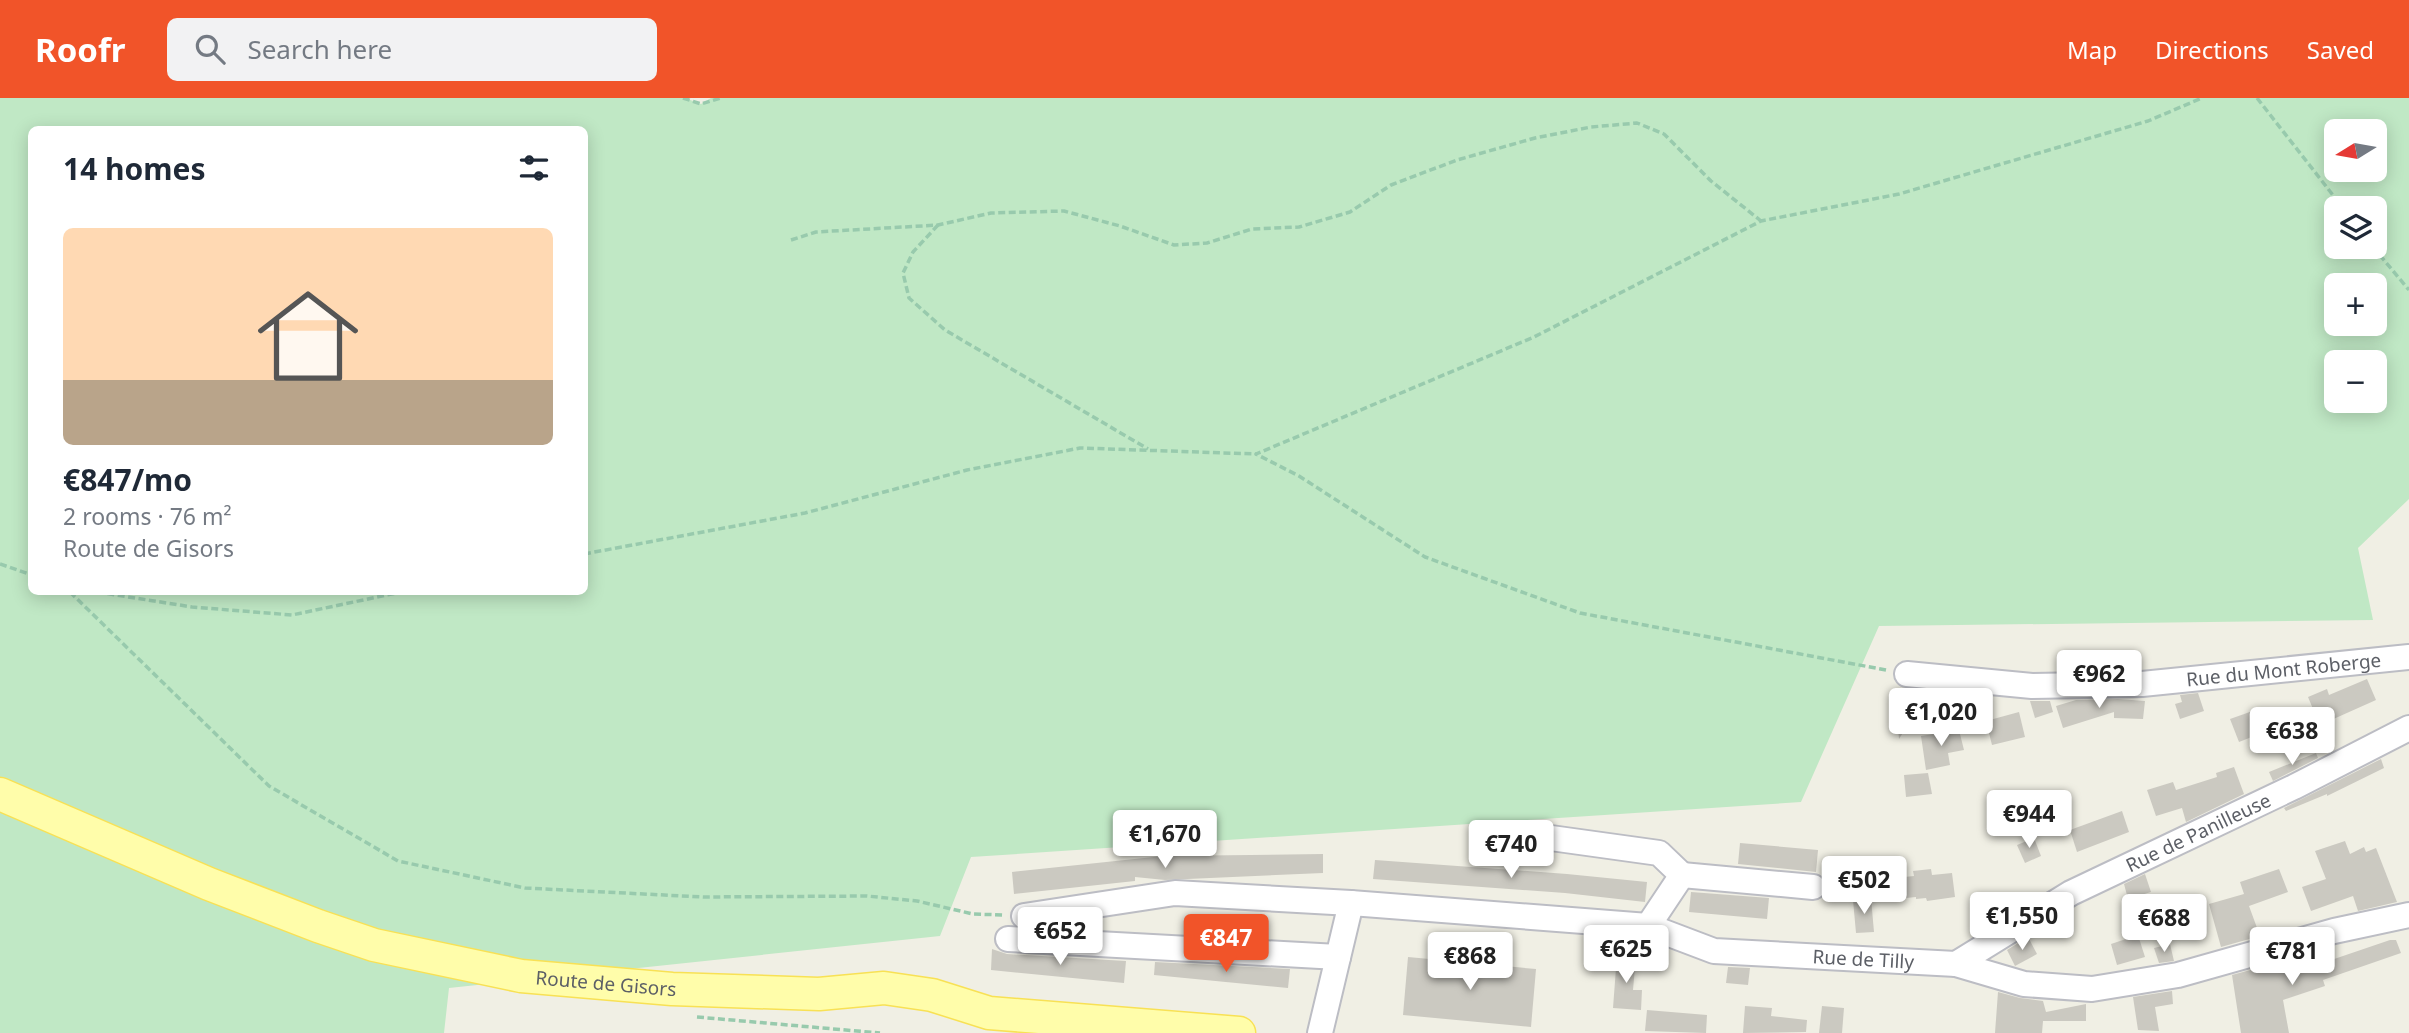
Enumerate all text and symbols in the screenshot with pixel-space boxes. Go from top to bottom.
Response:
search box [167,18,657,81]
text: Roofr [35,27,125,72]
icon: search [191,30,229,68]
text: Search here [247,31,392,67]
text: Map [2067,33,2117,66]
text: Directions [2155,33,2269,66]
text: Saved [2307,33,2374,66]
north arrow [2324,119,2387,182]
map controls [2324,119,2387,413]
text: 14 homes [63,148,206,189]
icon: filters [515,149,553,187]
button: layers [2324,196,2387,259]
icon: home [245,273,371,399]
button: + [2324,273,2387,336]
button: − [2324,350,2387,413]
text: €847/mo [63,459,192,500]
text: 2 rooms · 76 m² [63,500,232,532]
text: Route de Gisors [63,532,234,564]
street label: Rue du Mont Roberge [2185,647,2382,692]
pin: €962 [2058,650,2140,710]
text: €962 [2073,657,2125,689]
pin: €1,020 [1884,688,1998,748]
text: €1,020 [1905,695,1977,727]
pin: €638 [2251,708,2333,767]
text: €638 [2266,714,2318,746]
street label: Rue de Panilleuse [2121,787,2275,878]
pin: €944 [1988,790,2070,850]
text: €944 [2003,797,2055,829]
pin: €1,670 [1108,810,1222,870]
text: €1,670 [1129,817,1201,849]
pin: €740 [1470,820,1552,880]
text: €740 [1485,827,1537,859]
pin: €502 [1823,856,1905,916]
text: €502 [1838,863,1890,895]
pin: €1,550 [1965,892,2079,952]
pin: €688 [2123,894,2205,954]
text: €1,550 [1986,899,2058,931]
text: €688 [2138,901,2190,933]
pin: €652 [1019,908,1101,967]
text: €652 [1034,914,1086,946]
pin: €847 [1185,914,1267,974]
text: €847 [1200,921,1252,953]
pin: €625 [1585,926,1667,985]
pin: €781 [2251,928,2333,987]
pin: €868 [1429,932,1511,992]
text: €625 [1600,932,1652,964]
text: €781 [2266,934,2318,966]
text: €868 [1444,939,1496,971]
street label: Rue de Tilly [1812,943,1915,975]
street label: Route de Gisors [534,964,677,1002]

